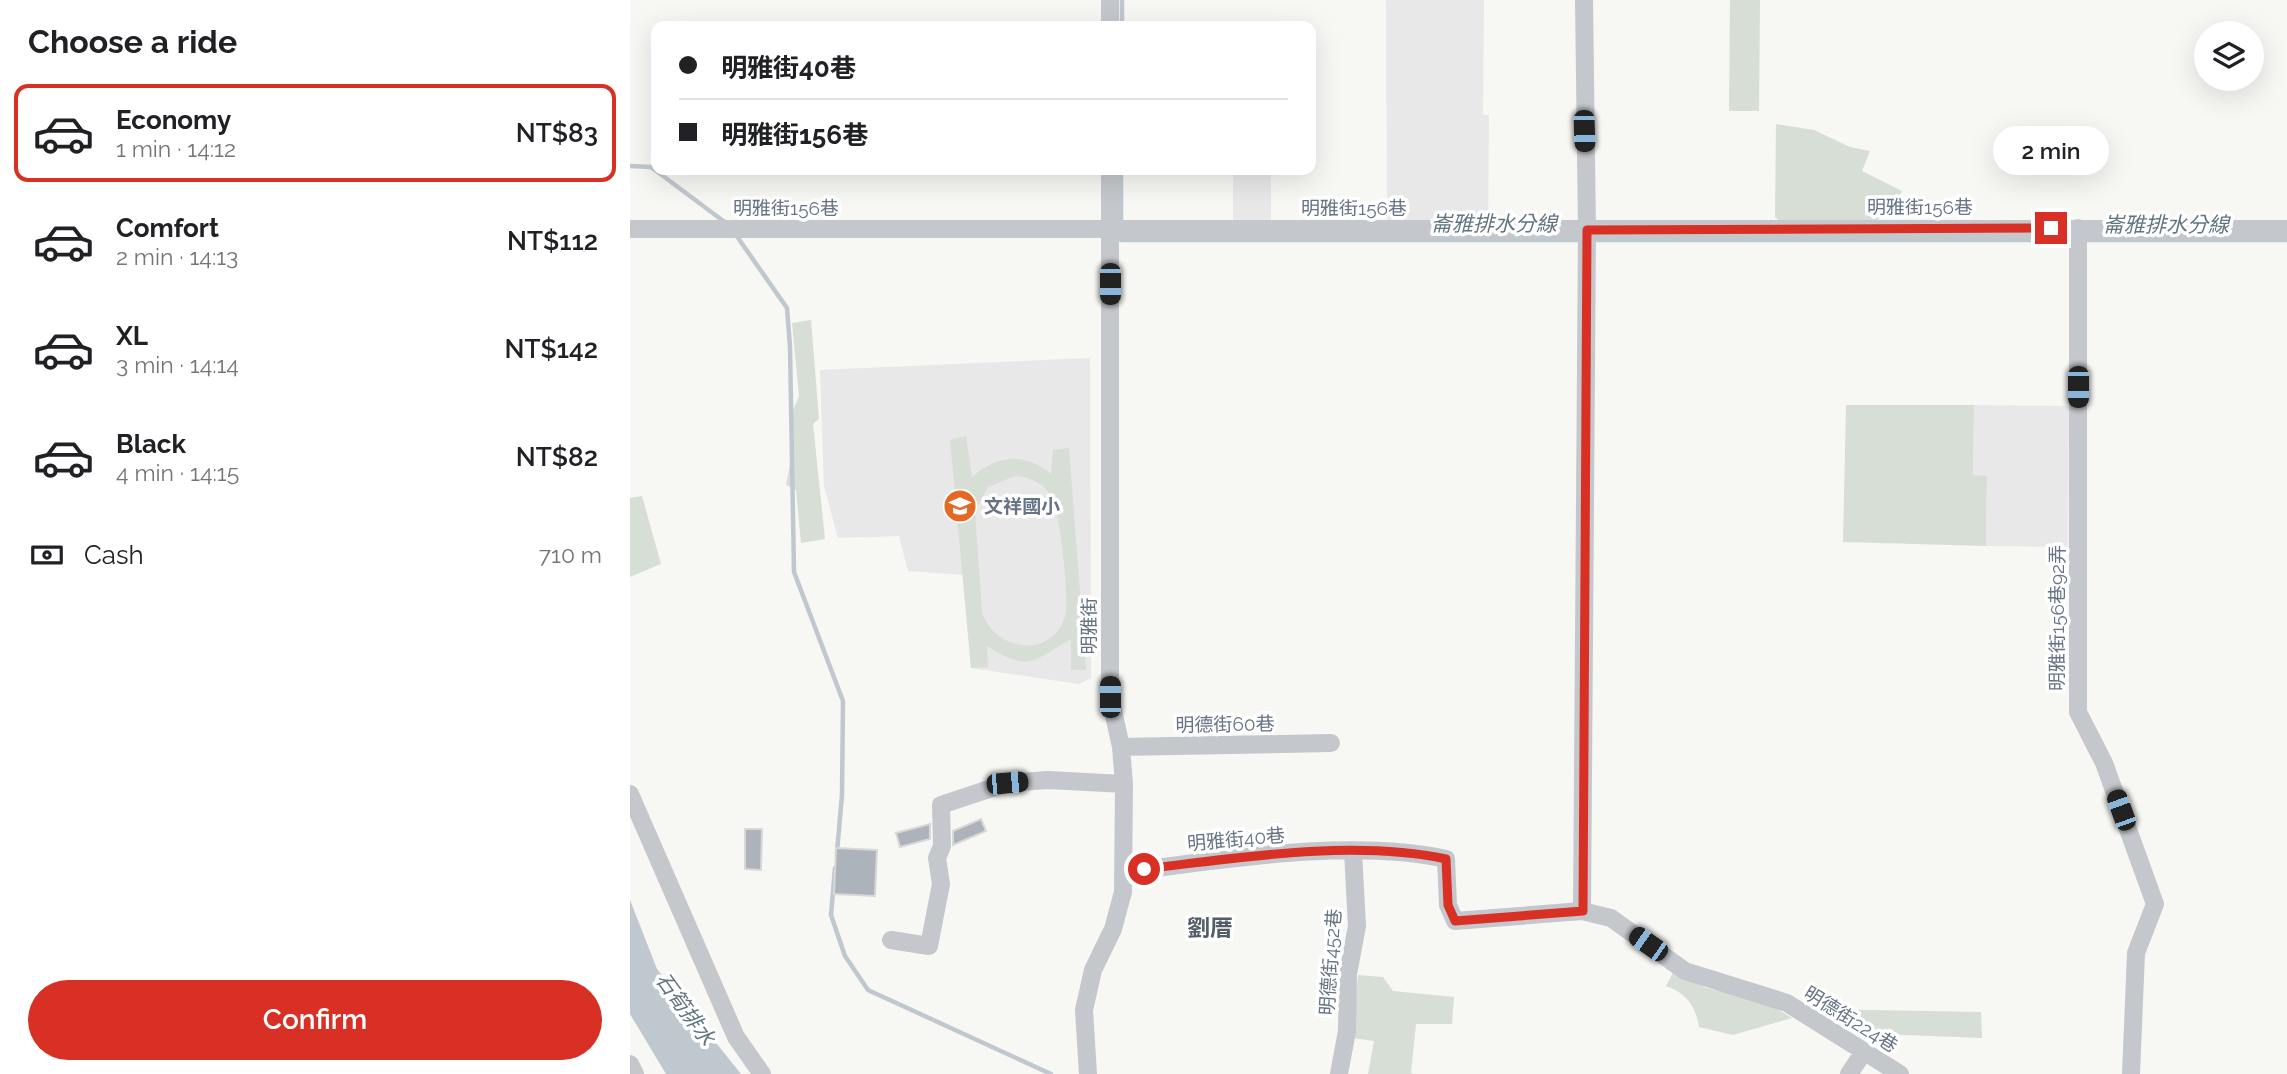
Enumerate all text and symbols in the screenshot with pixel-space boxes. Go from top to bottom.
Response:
map controls [2194,21,2264,91]
button: layers [2194,21,2264,91]
text: Choose a ride [28,23,237,60]
text: 明雅街40巷 [721,53,856,83]
icon: car [32,102,95,165]
text: Economy [116,105,231,135]
car [1573,110,1596,152]
text: NT$83 [516,118,598,148]
text: 明雅街156巷 [721,120,868,150]
callout: 2 min [1993,126,2109,176]
text: 1 min · 14:12 [116,135,236,162]
text: 2 min [2022,137,2080,164]
street label: 明雅街156巷 [1867,196,1973,218]
street label: 明雅街156巷 [733,197,839,219]
street label: 明雅街156巷 [1301,197,1407,219]
icon: car [32,210,95,273]
water label: 崙雅排水分線 [1431,211,1559,236]
route end [2035,212,2067,244]
water label: 崙雅排水分線 [2103,212,2231,237]
text: Comfort [116,213,219,243]
text: NT$112 [507,226,598,256]
text: 2 min · 14:13 [116,243,238,270]
car [1100,263,1121,305]
icon: car [32,318,95,381]
text: XL [116,321,148,351]
text: NT$142 [505,334,598,364]
text: 3 min · 14:14 [116,351,239,378]
car [2068,366,2089,408]
icon: car [32,426,95,489]
text: Black [116,429,186,459]
text: NT$82 [516,442,598,472]
text: 4 min · 14:15 [116,459,239,486]
school or university icon: 文祥國小 [941,487,979,525]
place label: 文祥國小 [984,495,1060,517]
icon: cash [28,536,66,574]
text: Cash [84,540,144,570]
text: 710 m [539,541,602,568]
street label: 明雅街156巷92弄 [2046,545,2068,691]
street label: 明雅街 [1078,597,1100,655]
car [1100,676,1121,718]
street label: 明德街60巷 [1175,712,1275,736]
car [986,771,1029,795]
car [2104,787,2139,833]
street label: 明雅街40巷 [1186,824,1286,854]
route start [1128,853,1160,885]
street label: 明德街452巷 [1315,908,1345,1016]
district label: 劉厝 [1187,914,1233,941]
car [1625,923,1672,965]
water label: 石筍排水 [651,967,721,1051]
button: Confirm [28,980,602,1060]
street label: 明德街224巷 [1800,982,1902,1056]

